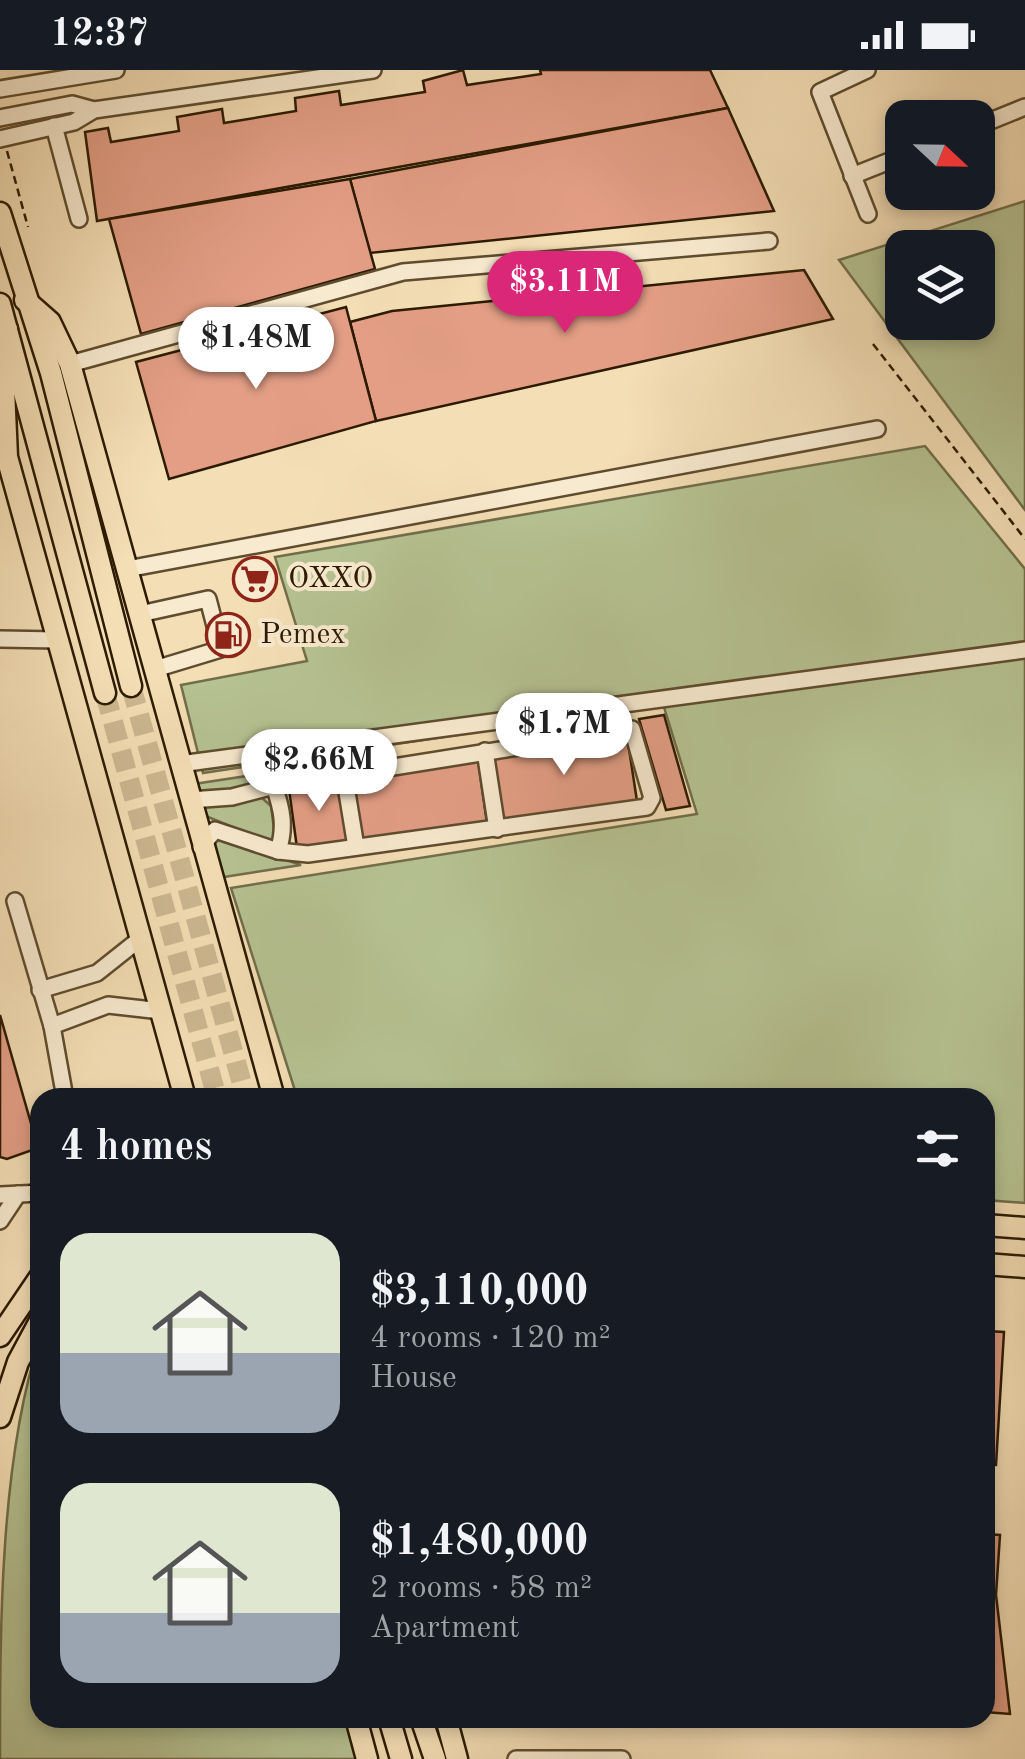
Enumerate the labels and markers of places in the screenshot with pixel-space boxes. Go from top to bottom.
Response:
pin: $3.11M [484,251,646,336]
pin: $1.48M [175,307,337,392]
supermarket icon: OXXO [232,556,278,602]
place label: OXXO [288,564,373,594]
fuel station icon: Pemex [205,612,251,658]
place label: Pemex [260,620,346,650]
pin: $1.7M [494,693,634,778]
pin: $2.66M [238,729,400,814]

